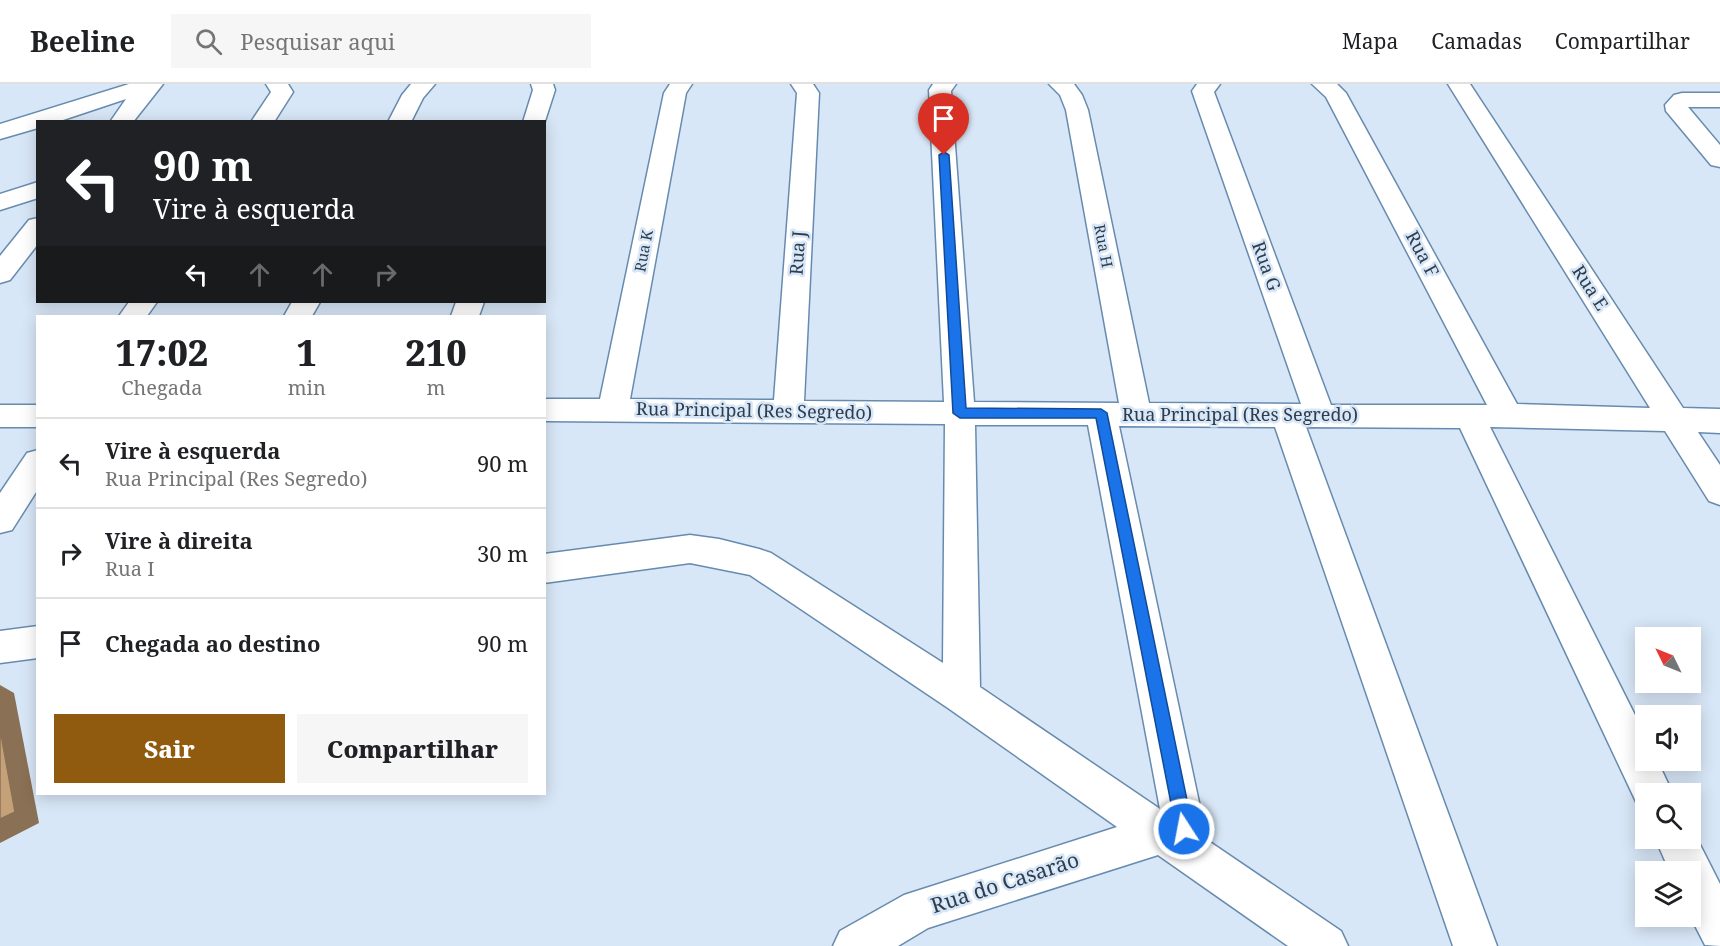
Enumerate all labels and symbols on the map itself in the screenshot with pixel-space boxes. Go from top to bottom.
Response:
pin [918,93,969,155]
street label: Rua H [1090,222,1118,269]
street label: Rua F [1401,226,1445,281]
street label: Rua K [629,228,657,273]
street label: Rua J [783,230,811,276]
street label: Rua G [1247,238,1287,294]
street label: Rua E [1567,260,1614,315]
street label: Rua Principal (Res Segredo) [636,396,872,424]
street label: Rua Principal (Res Segredo) [1122,402,1358,426]
north arrow [1635,627,1701,693]
position arrow [1152,797,1216,861]
street label: Rua do Casarão [927,845,1082,919]

